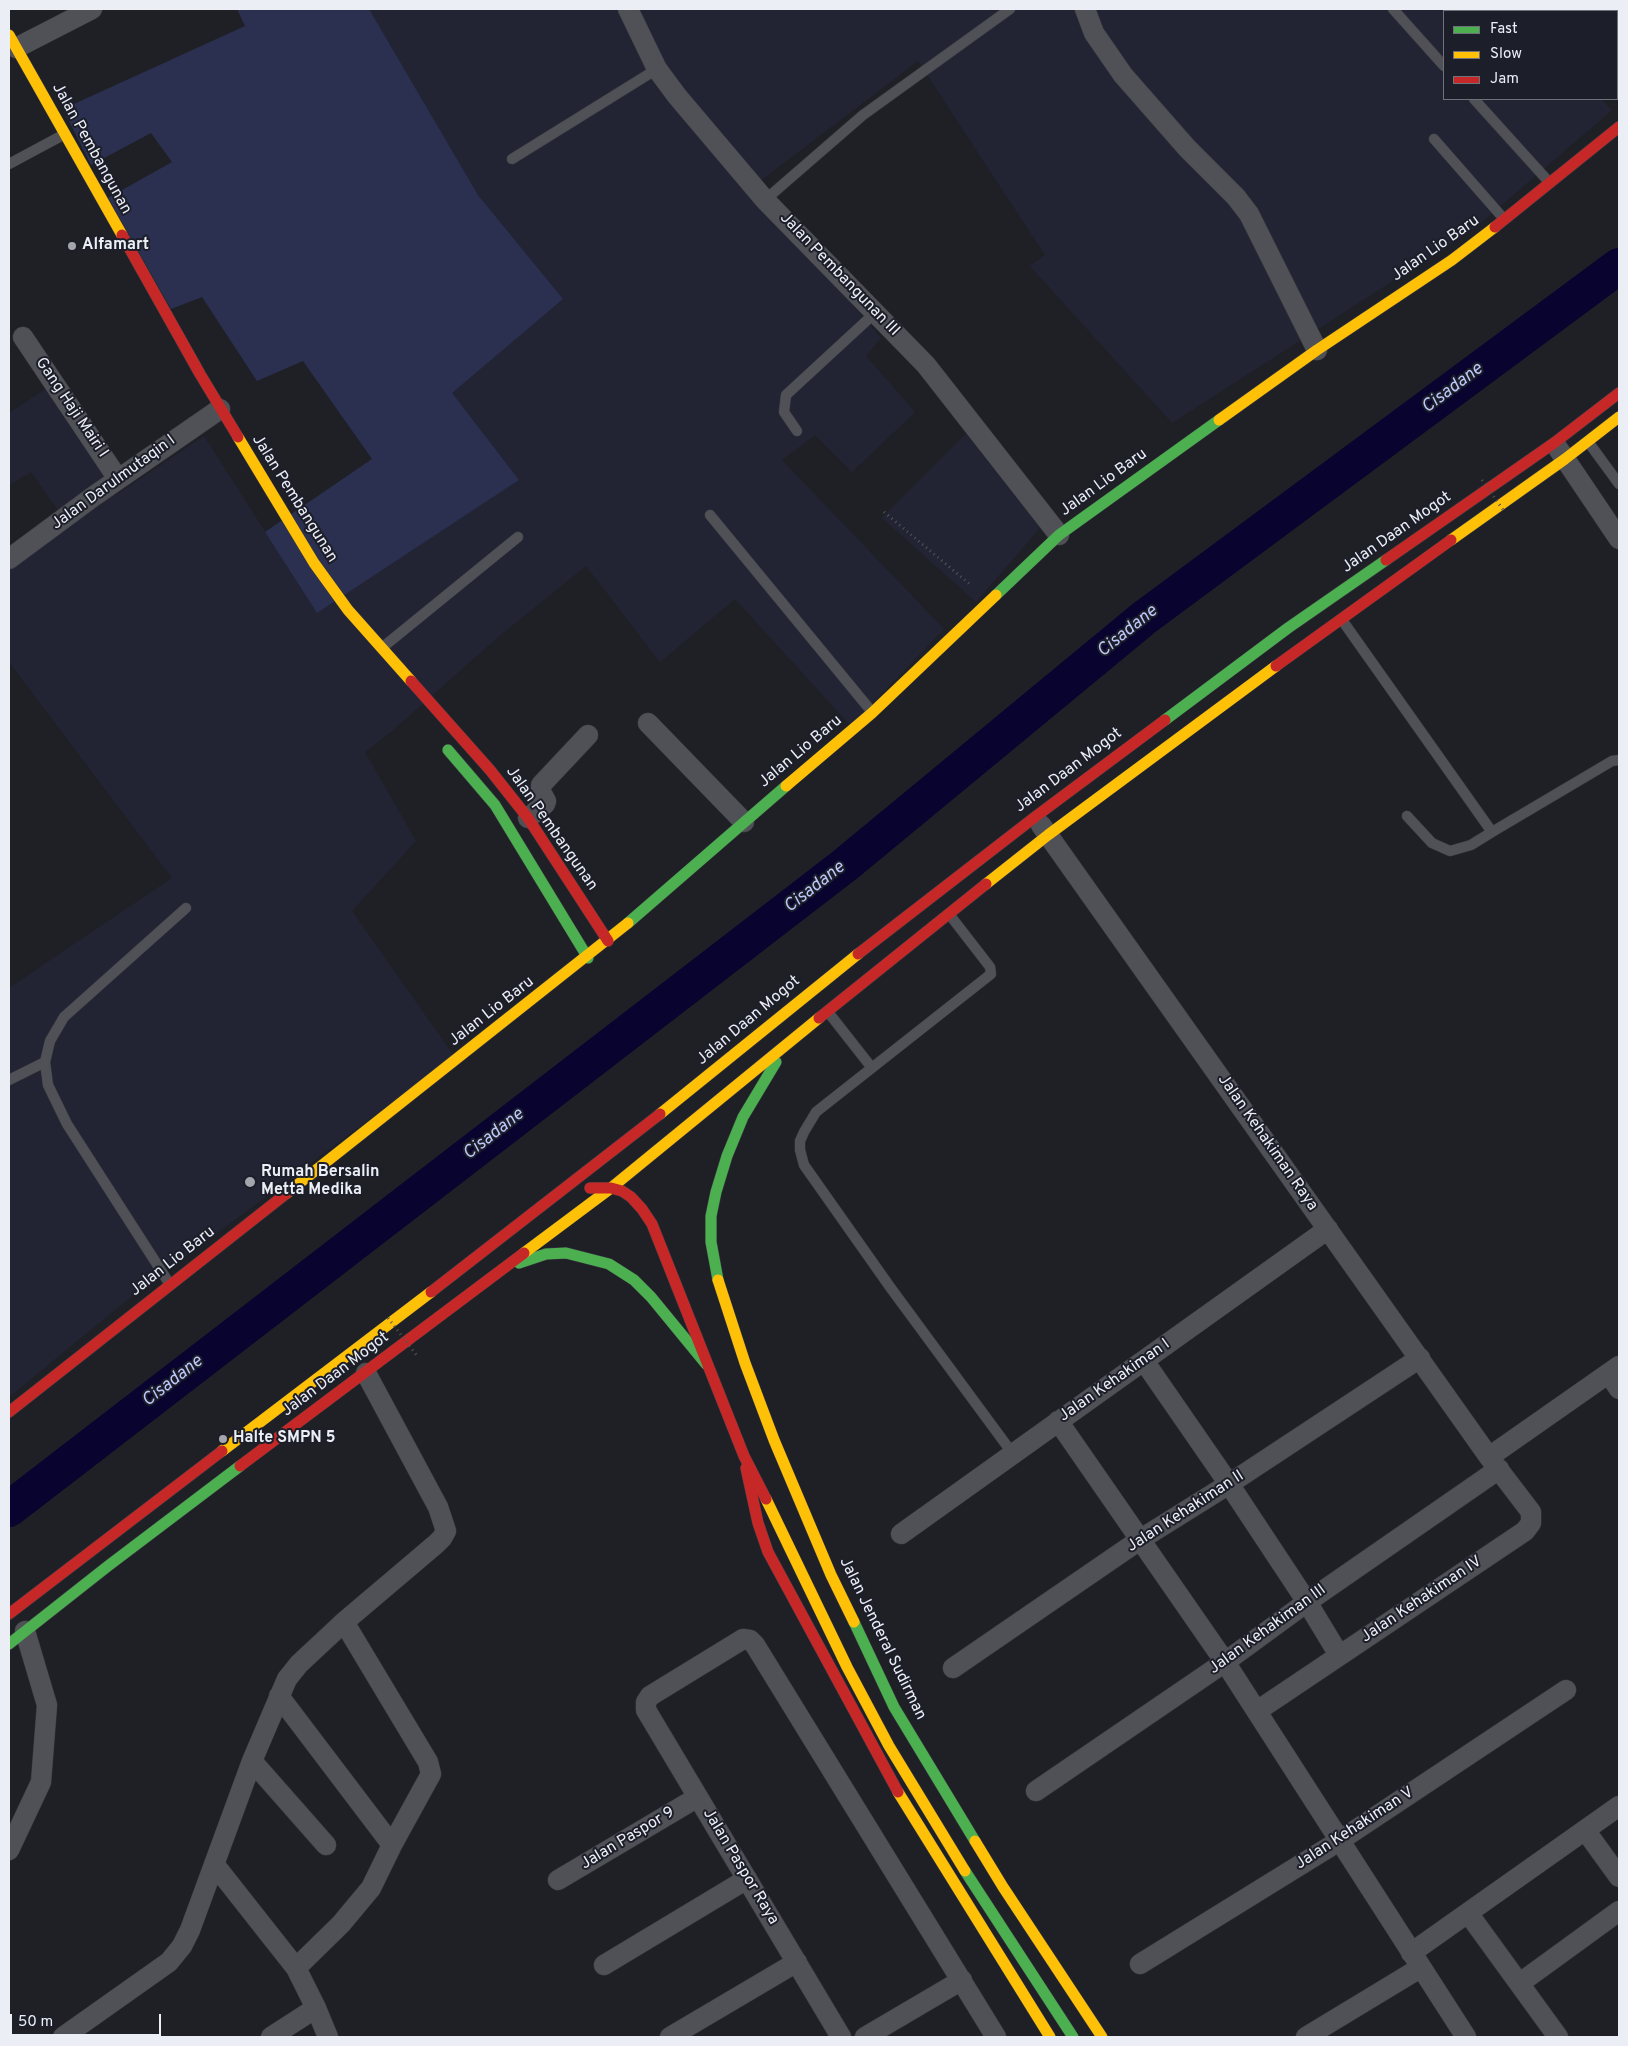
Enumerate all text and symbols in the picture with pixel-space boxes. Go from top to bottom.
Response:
legend [1443,10,1618,100]
text: Fast [1490,20,1518,39]
text: Slow [1490,45,1522,64]
text: Jam [1490,70,1519,89]
street label: Jalan Pembangunan [47,80,135,218]
street label: Jalan Pembangunan III [775,209,903,341]
street label: Jalan Lio Baru [1388,212,1484,286]
place label: Alfamart [82,236,149,256]
marker: Alfamart [66,240,78,252]
street label: Gang Haji Mairi I [30,354,112,462]
water label: Cisadane [1418,359,1488,419]
street label: Jalan Darulmutaqin I [48,432,180,534]
street label: Jalan Pembangunan [247,432,341,566]
street label: Jalan Lio Baru [1057,445,1151,521]
street label: Jalan Daan Mogot [1339,488,1455,578]
water label: Cisadane [1094,601,1162,663]
street label: Jalan Lio Baru [755,712,847,792]
street label: Jalan Daan Mogot [1012,724,1126,818]
street label: Jalan Pembangunan [501,763,601,895]
water label: Cisadane [780,858,850,918]
street label: Jalan Daan Mogot [693,972,805,1070]
street label: Jalan Lio Baru [446,973,538,1051]
street label: Jalan Kehakiman Raya [1213,1071,1321,1215]
water label: Cisadane [459,1105,529,1165]
place label: Rumah Bersalin Metta Medika [261,1163,380,1201]
marker: Rumah Bersalin Metta Medika [243,1175,257,1189]
street label: Jalan Lio Baru [127,1223,219,1301]
street label: Jalan Daan Mogot [279,1328,393,1422]
street label: Jalan Kehakiman I [1056,1336,1174,1426]
water label: Cisadane [138,1352,208,1412]
place label: Halte SMPN 5 [233,1429,335,1449]
marker: Halte SMPN 5 [217,1433,229,1445]
street label: Jalan Kehakiman II [1124,1467,1248,1557]
street label: Jalan Kehakiman IV [1358,1552,1486,1648]
street label: Jalan Jenderal Sudirman [834,1555,930,1723]
street label: Jalan Kehakiman III [1206,1581,1330,1679]
street label: Jalan Kehakiman V [1292,1784,1418,1874]
street label: Jalan Paspor 9 [578,1803,678,1875]
street label: Jalan Paspor Raya [698,1805,782,1929]
scale bar [12,2004,164,2036]
text: 50 m [18,2013,53,2032]

